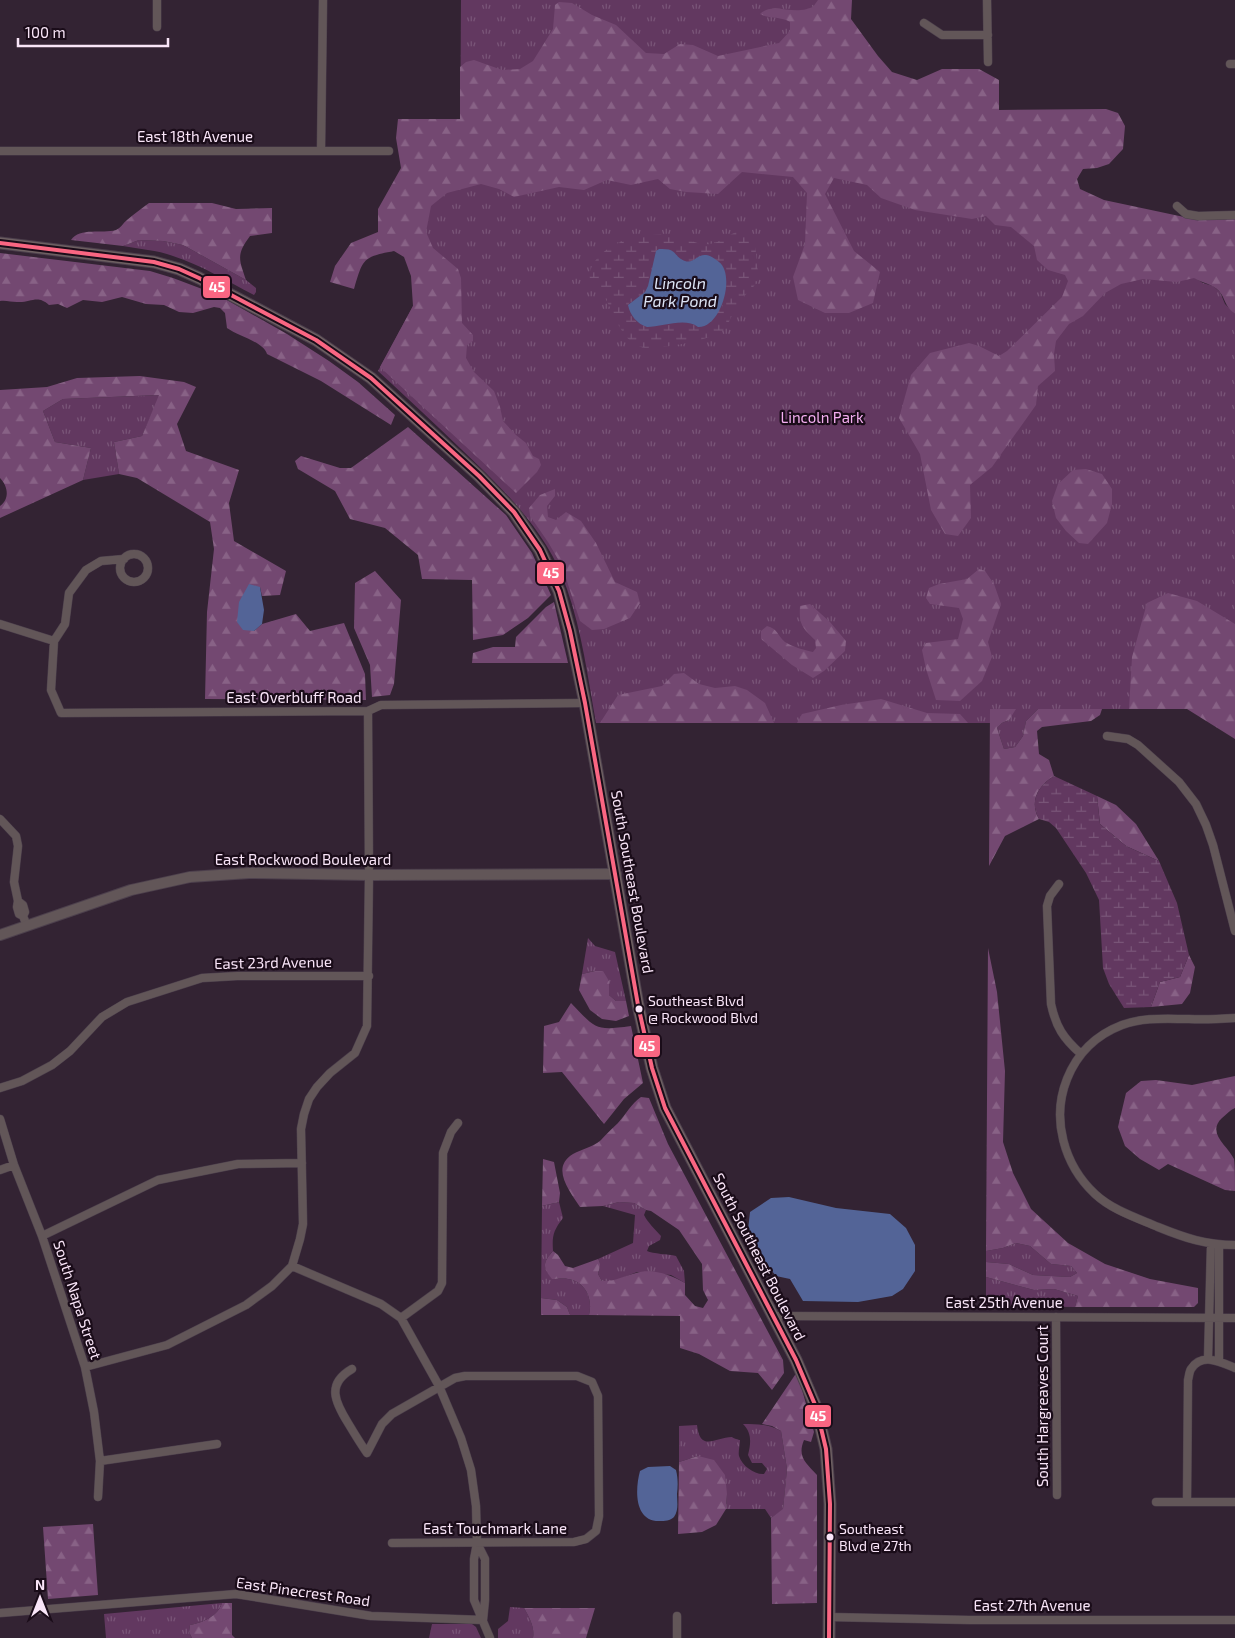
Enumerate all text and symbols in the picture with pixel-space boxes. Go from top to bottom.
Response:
scale bar [18,15,168,47]
text: 100 m [25,23,66,41]
street label: East 18th Avenue [137,127,253,145]
water label: Lincoln Park Pond [643,273,717,310]
line badge: 45 [202,275,231,299]
text: 45 [209,278,226,295]
park label: Lincoln Park [780,408,864,426]
line badge: 45 [536,561,565,585]
text: 45 [543,564,560,581]
street label: East Overbluff Road [226,688,362,706]
street label: South Southeast Boulevard [608,789,658,975]
street label: East Rockwood Boulevard [215,850,391,868]
street label: East 23rd Avenue [214,952,332,972]
place label: Southeast Blvd @ Rockwood Blvd [648,992,758,1026]
marker: Southeast Blvd @ Rockwood Blvd [634,1004,644,1014]
line badge: 45 [633,1034,661,1058]
text: 45 [639,1037,656,1054]
street label: South Southeast Boulevard [710,1170,810,1343]
street label: South Napa Street [50,1238,106,1362]
street label: East 25th Avenue [945,1293,1063,1311]
street label: South Hargreaves Court [1033,1325,1051,1487]
line badge: 45 [804,1404,832,1428]
text: 45 [810,1407,827,1424]
street label: East Touchmark Lane [423,1519,567,1537]
place label: Southeast Blvd @ 27th [839,1520,912,1554]
marker: Southeast Blvd @ 27th [825,1532,835,1542]
north arrow [15,1573,65,1623]
street label: East Pinecrest Road [235,1573,371,1609]
text: N [35,1576,45,1593]
street label: East 27th Avenue [973,1596,1091,1614]

